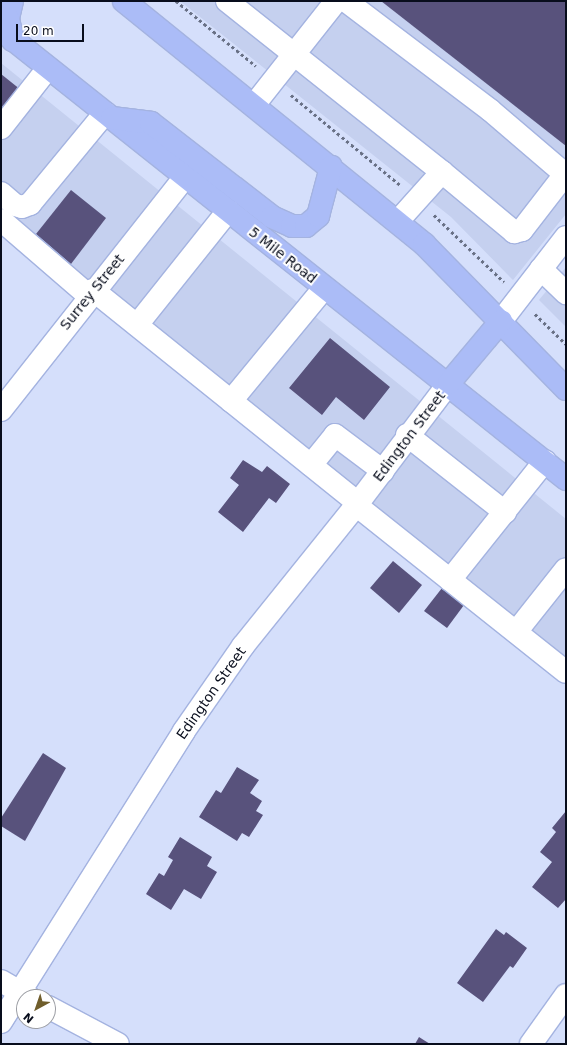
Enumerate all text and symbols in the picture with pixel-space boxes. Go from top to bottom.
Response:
scale bar [18,16,86,42]
text: 20 m [23,24,54,38]
street label: 5 Mile Road [246,223,320,287]
street label: Surrey Street [56,251,128,333]
street label: Edington Street [369,387,449,485]
street label: Edington Street [173,643,249,743]
north arrow [16,989,56,1029]
text: N [21,1010,36,1026]

